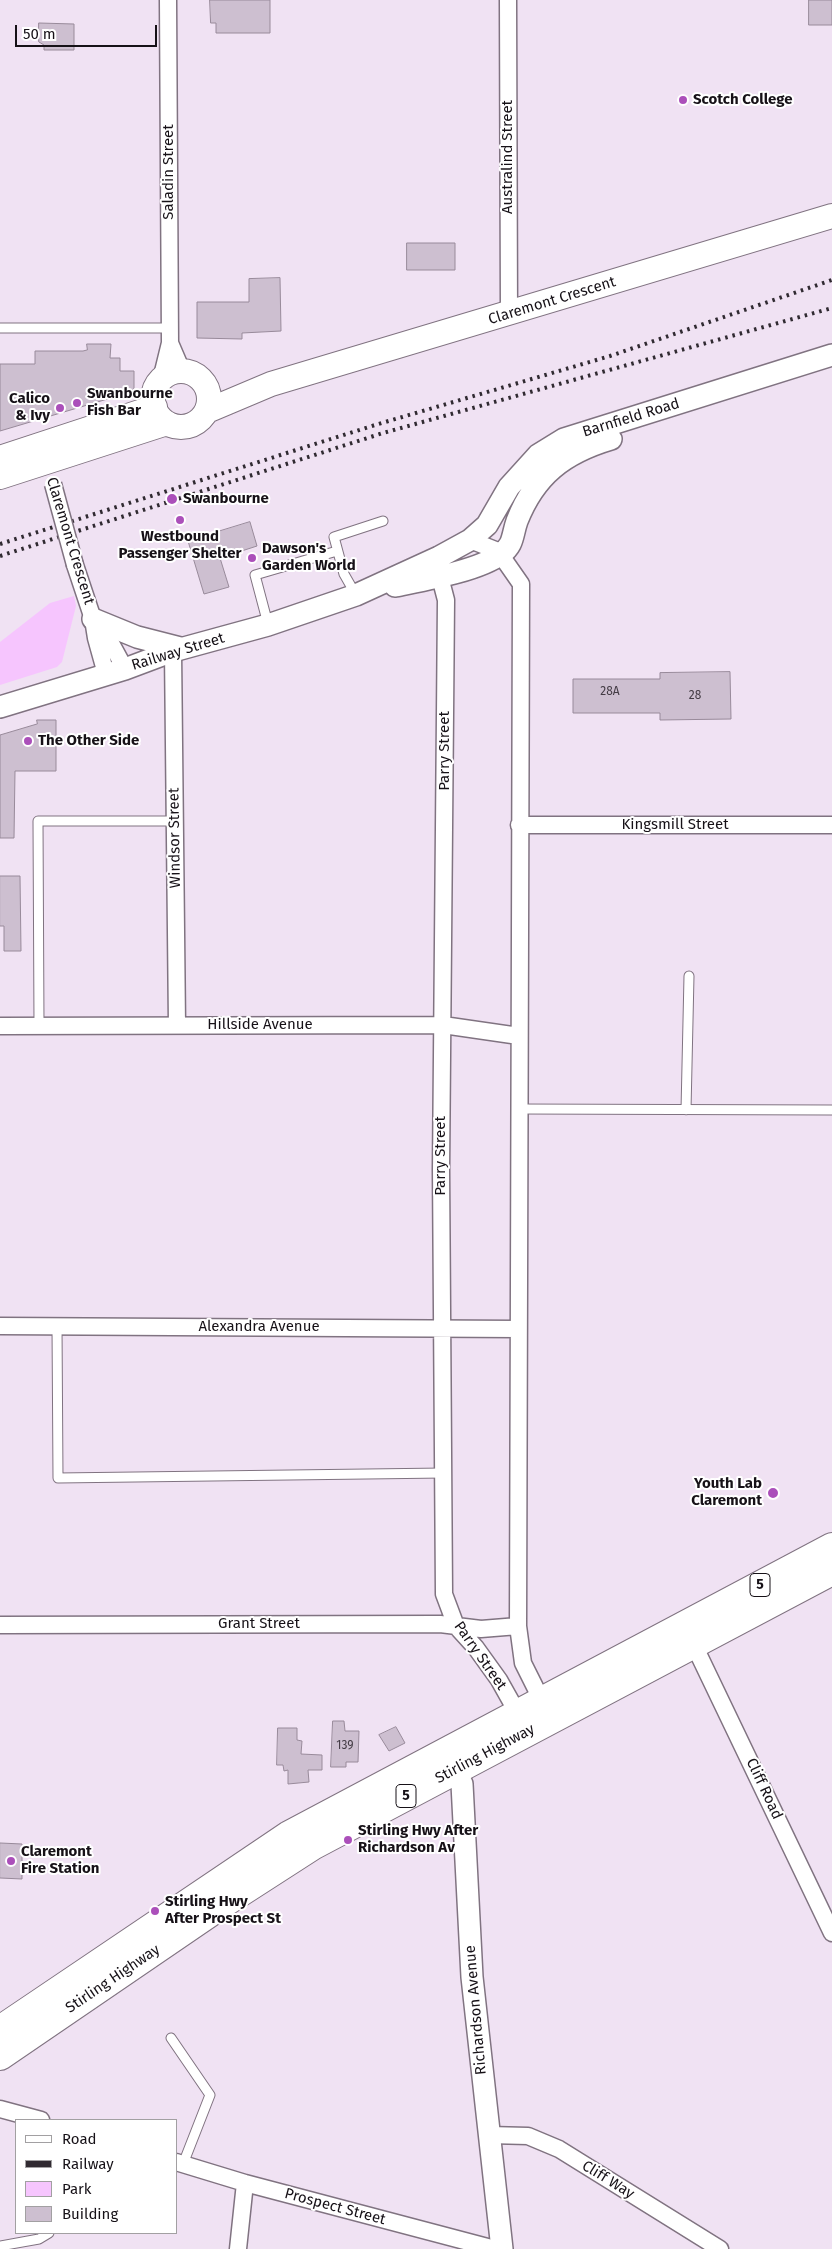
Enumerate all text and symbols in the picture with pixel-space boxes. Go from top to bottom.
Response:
scale bar [18,15,160,47]
text: 50 m [23,25,56,43]
place label: Scotch College [693,91,793,109]
marker: Scotch College [677,94,689,106]
street label: Australind Street [499,100,517,214]
street label: Saladin Street [160,124,178,220]
street label: Claremont Crescent [486,273,618,329]
place label: Swanbourne Fish Bar [87,385,173,420]
place label: Calico & Ivy [9,390,50,425]
street label: Barnfield Road [580,395,682,441]
marker: Swanbourne Fish Bar [71,397,83,409]
marker: Calico & Ivy [54,402,66,414]
street label: Claremont Crescent [42,475,98,607]
place label: Swanbourne [183,490,269,508]
marker: Swanbourne [165,492,179,506]
marker: Westbound Passenger Shelter [174,514,186,526]
place label: Westbound Passenger Shelter [118,528,242,563]
place label: Dawson's Garden World [262,540,356,575]
marker: Dawson's Garden World [246,552,258,564]
street label: Railway Street [129,629,227,675]
house number: 28A [600,685,620,699]
house number: 28 [689,689,701,703]
street label: Parry Street [436,711,454,791]
place label: The Other Side [38,732,139,750]
marker: The Other Side [22,735,34,747]
street label: Windsor Street [165,788,185,888]
street label: Kingsmill Street [621,816,729,834]
street label: Hillside Avenue [207,1016,313,1034]
street label: Parry Street [432,1116,450,1196]
street label: Alexandra Avenue [198,1318,320,1336]
place label: Youth Lab Claremont [691,1475,762,1510]
marker: Youth Lab Claremont [766,1486,780,1500]
road number: 5 [750,1574,770,1596]
street label: Grant Street [218,1615,300,1633]
street label: Parry Street [450,1618,510,1694]
street label: Stirling Highway [432,1720,538,1788]
house number: 139 [336,1739,354,1753]
street label: Cliff Road [742,1756,786,1822]
road number: 5 [396,1784,416,1808]
place label: Stirling Hwy After Richardson Av [358,1822,478,1857]
marker: Stirling Hwy After Richardson Av [342,1834,354,1846]
place label: Claremont Fire Station [21,1843,99,1878]
marker: Claremont Fire Station [5,1855,17,1867]
place label: Stirling Hwy After Prospect St [165,1893,281,1928]
marker: Stirling Hwy After Prospect St [149,1905,161,1917]
street label: Stirling Highway [62,1941,164,2017]
street label: Richardson Avenue [461,1944,491,2076]
legend [15,2119,178,2234]
text: Road [62,2130,97,2148]
text: Railway [62,2155,114,2173]
street label: Cliff Way [579,2157,637,2203]
text: Park [62,2180,92,2198]
street label: Prospect Street [283,2185,387,2229]
text: Building [62,2205,118,2223]

